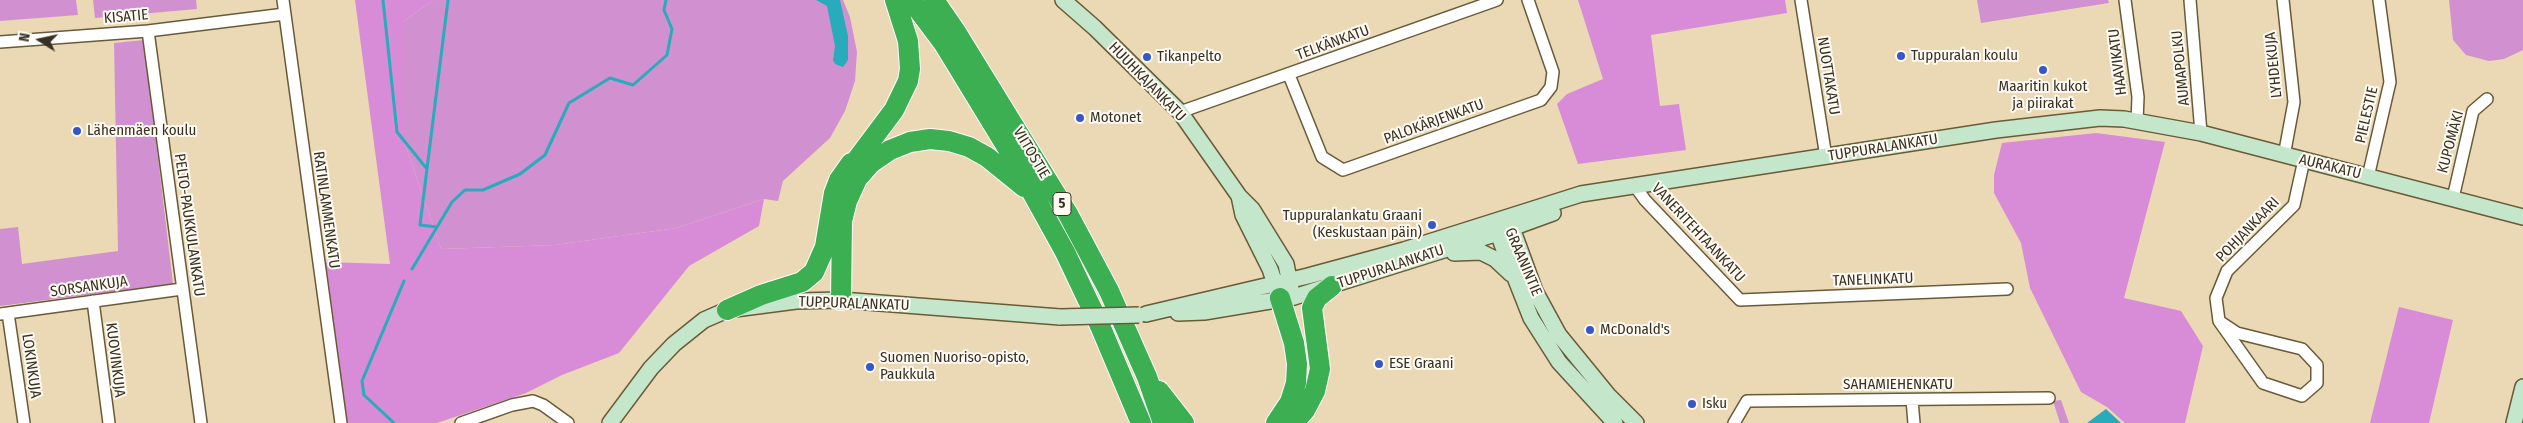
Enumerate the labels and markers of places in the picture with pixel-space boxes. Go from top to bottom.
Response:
place label: Tuppuralan koulu [1911,47,2018,65]
place label: Tikanpelto [1157,48,1222,66]
marker: Tuppuralan koulu [1895,50,1907,62]
marker: Tikanpelto [1141,51,1153,63]
marker: Maaritin kukot ja piirakat [2037,64,2049,76]
place label: Maaritin kukot ja piirakat [1999,78,2087,113]
place label: Motonet [1090,109,1141,127]
marker: Motonet [1074,112,1086,124]
place label: Lähenmäen koulu [87,122,196,140]
marker: Lähenmäen koulu [71,125,83,137]
place label: Tuppuralankatu Graani (Keskustaan päin) [1283,207,1422,242]
marker: Tuppuralankatu Graani (Keskustaan päin) [1426,219,1438,231]
place label: McDonald's [1600,321,1670,339]
marker: McDonald's [1584,324,1596,336]
place label: Suomen Nuoriso-opisto, Paukkula [880,349,1029,384]
place label: ESE Graani [1389,355,1454,373]
marker: ESE Graani [1373,358,1385,370]
marker: Suomen Nuoriso-opisto, Paukkula [864,361,876,373]
place label: Isku [1702,395,1727,413]
marker: Isku [1686,398,1698,410]

